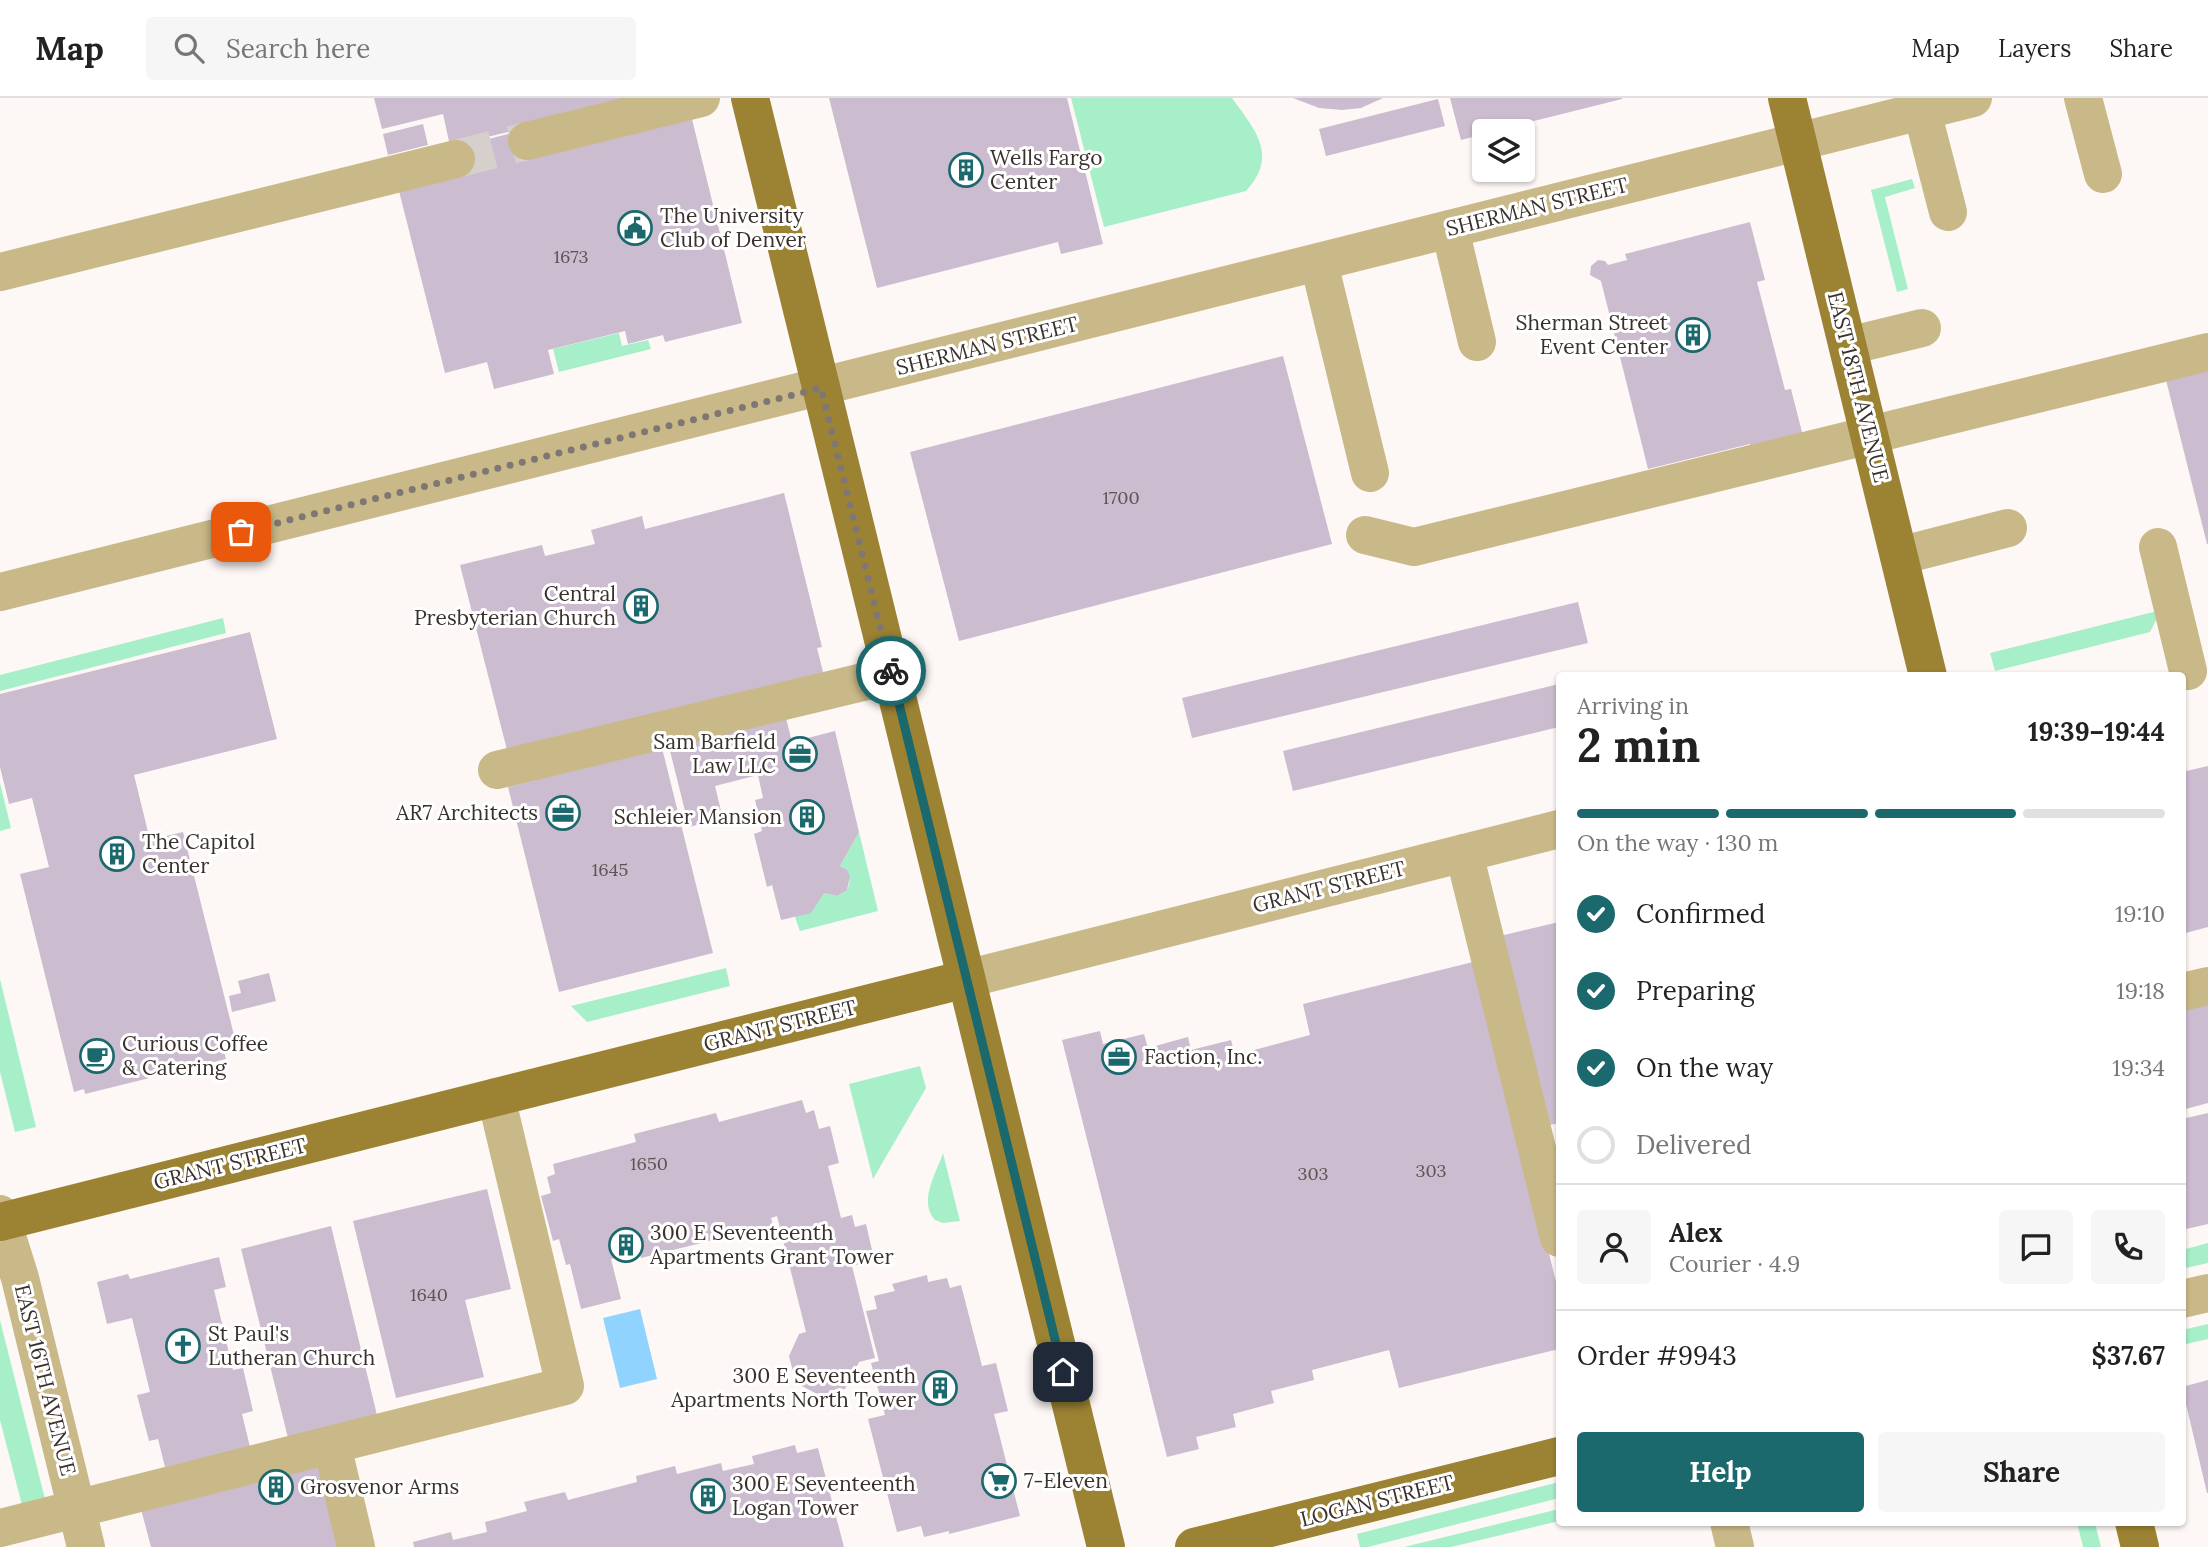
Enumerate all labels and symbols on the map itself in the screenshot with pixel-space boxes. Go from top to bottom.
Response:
place label: Wells Fargo Center [990,144,1102,195]
building icon: Wells Fargo Center [947,151,985,189]
street label: SHERMAN STREET [1443,171,1631,242]
place label: The University Club of Denver [660,202,806,253]
public building icon: The University Club of Denver [616,209,654,247]
house number: 1673 [553,245,589,268]
street label: EAST 18TH AVENUE [1822,289,1895,485]
place label: Sherman Street Event Center [1516,309,1669,360]
street label: SHERMAN STREET [893,310,1081,381]
building icon: Sherman Street Event Center [1674,316,1712,354]
house number: 1700 [1102,486,1140,509]
pin [211,502,271,562]
place label: Central Presbyterian Church [414,580,616,631]
building icon: Central Presbyterian Church [622,587,660,625]
courier [856,636,926,706]
place label: Sam Barfield Law LLC [653,728,776,779]
office icon: Sam Barfield Law LLC [781,735,819,773]
office icon: AR7 Architects [544,794,582,832]
building icon: Schleier Mansion [788,798,826,836]
place label: AR7 Architects [395,799,538,826]
place label: Schleier Mansion [614,803,782,830]
place label: The Capitol Center [142,828,255,879]
building icon: The Capitol Center [98,835,136,873]
street label: GRANT STREET [1250,854,1408,919]
house number: 1645 [592,858,628,881]
street label: GRANT STREET [701,993,859,1058]
place label: Curious Coffee & Catering [122,1030,268,1081]
cafe icon: Curious Coffee & Catering [78,1037,116,1075]
office icon: Faction, Inc. [1100,1038,1138,1076]
place label: Faction, Inc. [1144,1043,1262,1070]
street label: GRANT STREET [151,1131,309,1196]
house number: 1650 [630,1152,668,1175]
house number: 303 [1415,1159,1447,1182]
house number: 303 [1297,1162,1329,1185]
place label: 300 E Seventeenth Apartments Grant Tower [649,1219,893,1270]
building icon: 300 E Seventeenth Apartments Grant Tower [607,1226,645,1264]
street label: EAST 16TH AVENUE [9,1281,82,1478]
house number: 1640 [410,1283,448,1306]
place label: St Paul's Lutheran Church [208,1320,375,1371]
church icon: St Paul's Lutheran Church [164,1327,202,1365]
pin [1033,1342,1093,1402]
place label: 300 E Seventeenth Apartments North Tower [670,1362,916,1413]
building icon: 300 E Seventeenth Apartments North Tower [921,1369,959,1407]
supermarket icon: 7-Eleven [980,1462,1018,1500]
place label: 7-Eleven [1024,1467,1108,1494]
building icon: Grosvenor Arms [257,1468,295,1506]
street label: LOGAN STREET [1297,1468,1456,1533]
place label: 300 E Seventeenth Logan Tower [732,1470,916,1521]
place label: Grosvenor Arms [300,1473,459,1500]
building icon: 300 E Seventeenth Logan Tower [689,1477,727,1515]

